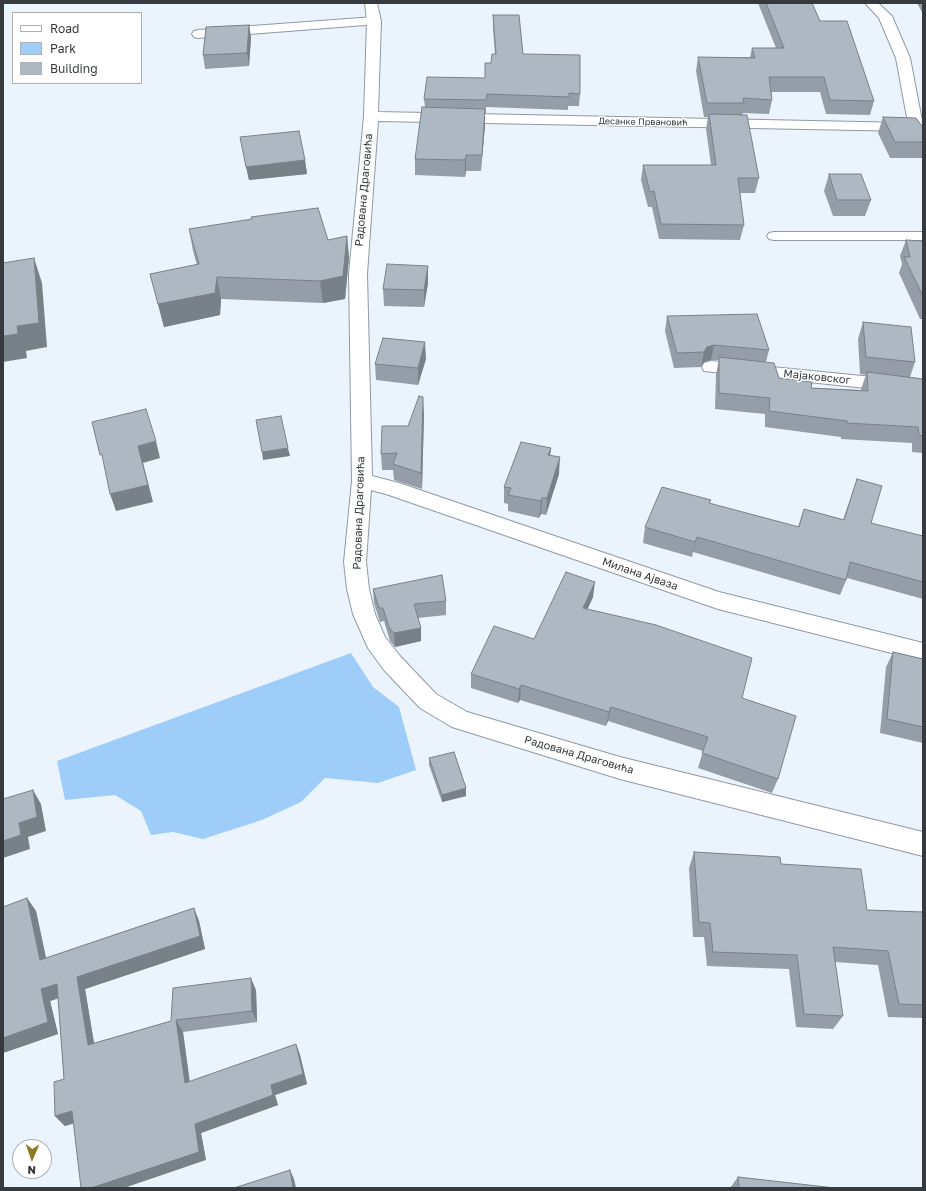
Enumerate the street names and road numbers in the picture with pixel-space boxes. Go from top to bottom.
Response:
street label: Десанке Првановић [598,116,688,128]
street label: Радована Драговића [352,133,376,247]
street label: Мајаковског [783,367,851,387]
street label: Радована Драговића [350,456,368,570]
street label: Милана Ајваза [600,555,680,593]
street label: Радована Драговића [523,733,635,777]

